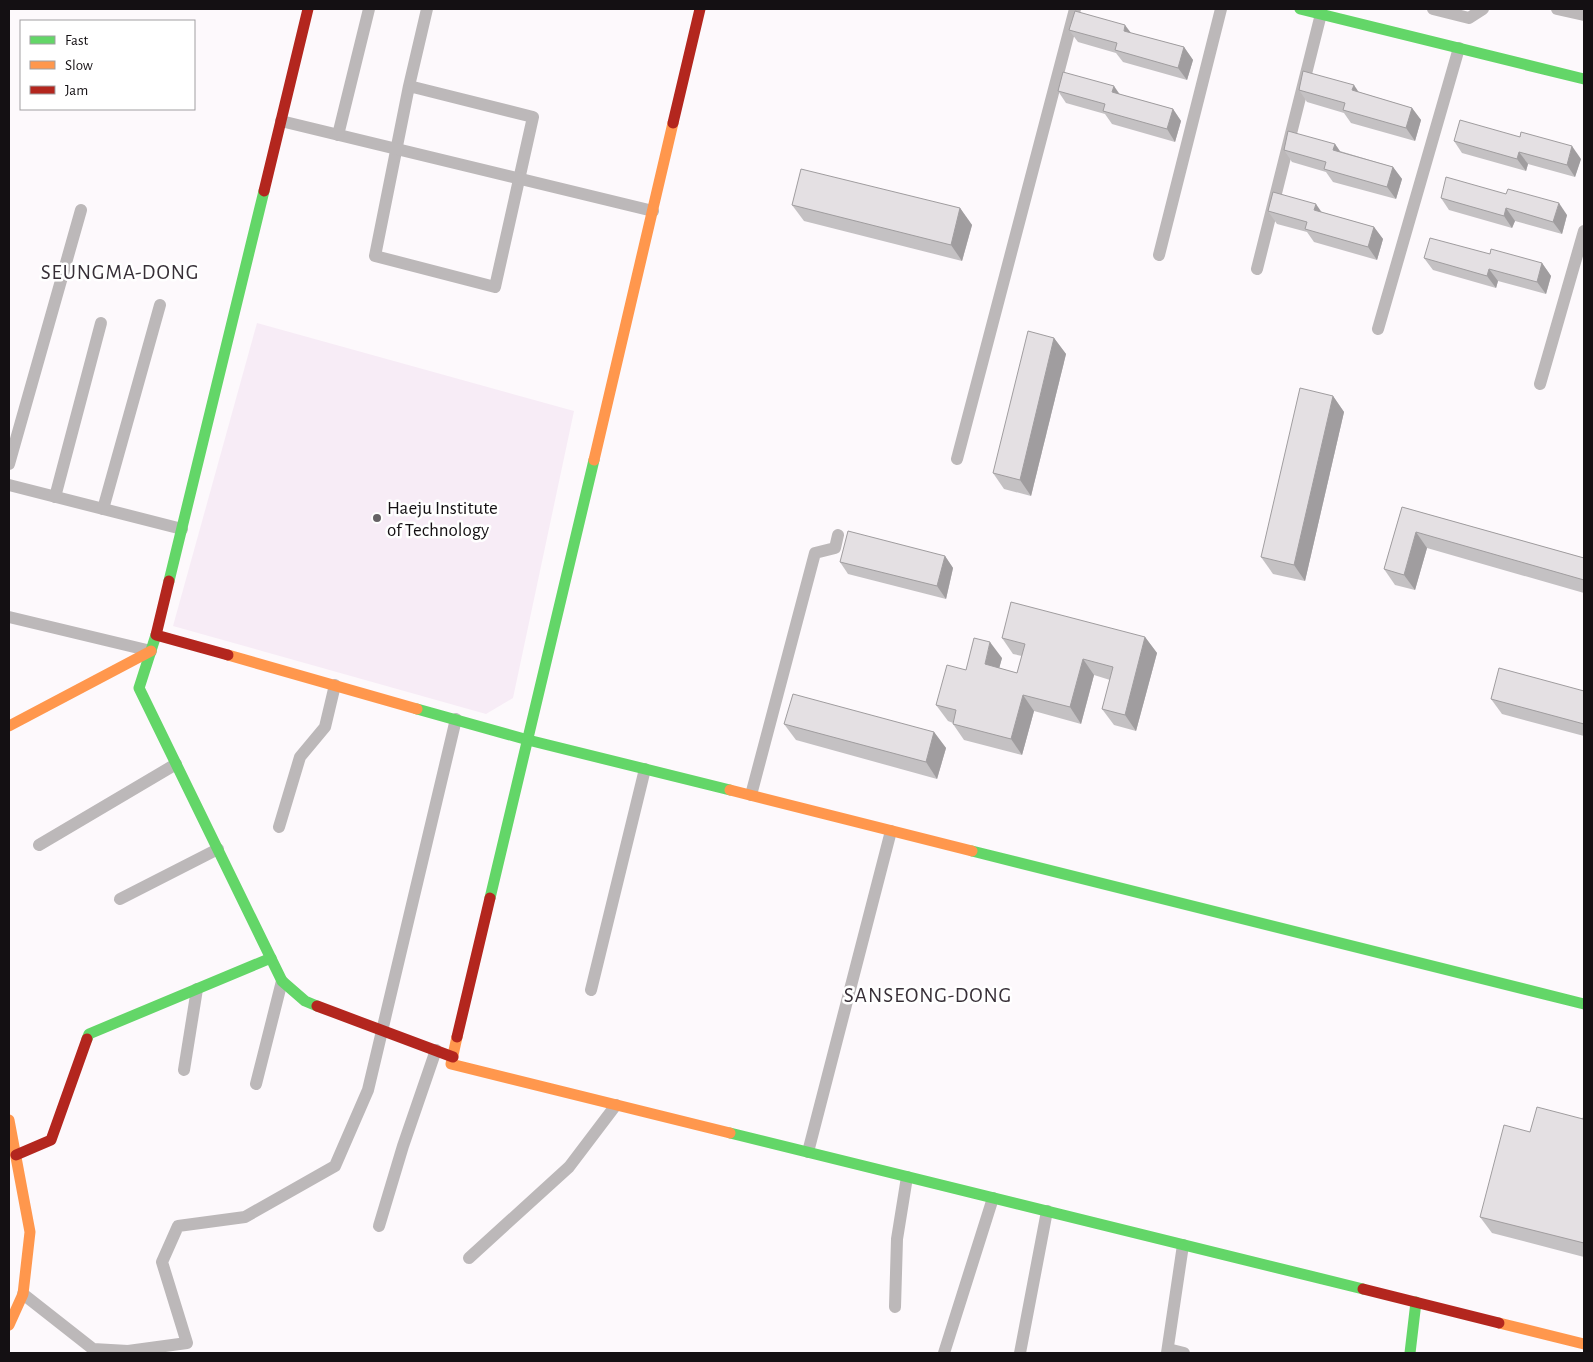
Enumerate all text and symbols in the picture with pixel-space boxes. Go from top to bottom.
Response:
legend [20,20,195,110]
text: Fast [65,33,89,48]
text: Slow [65,58,93,73]
text: Jam [65,83,88,98]
district label: SEUNGMA-DONG [41,262,199,283]
place label: Haeju Institute of Technology [387,499,498,540]
marker: Haeju Institute of Technology [371,512,383,524]
district label: SANSEONG-DONG [844,985,1012,1006]

